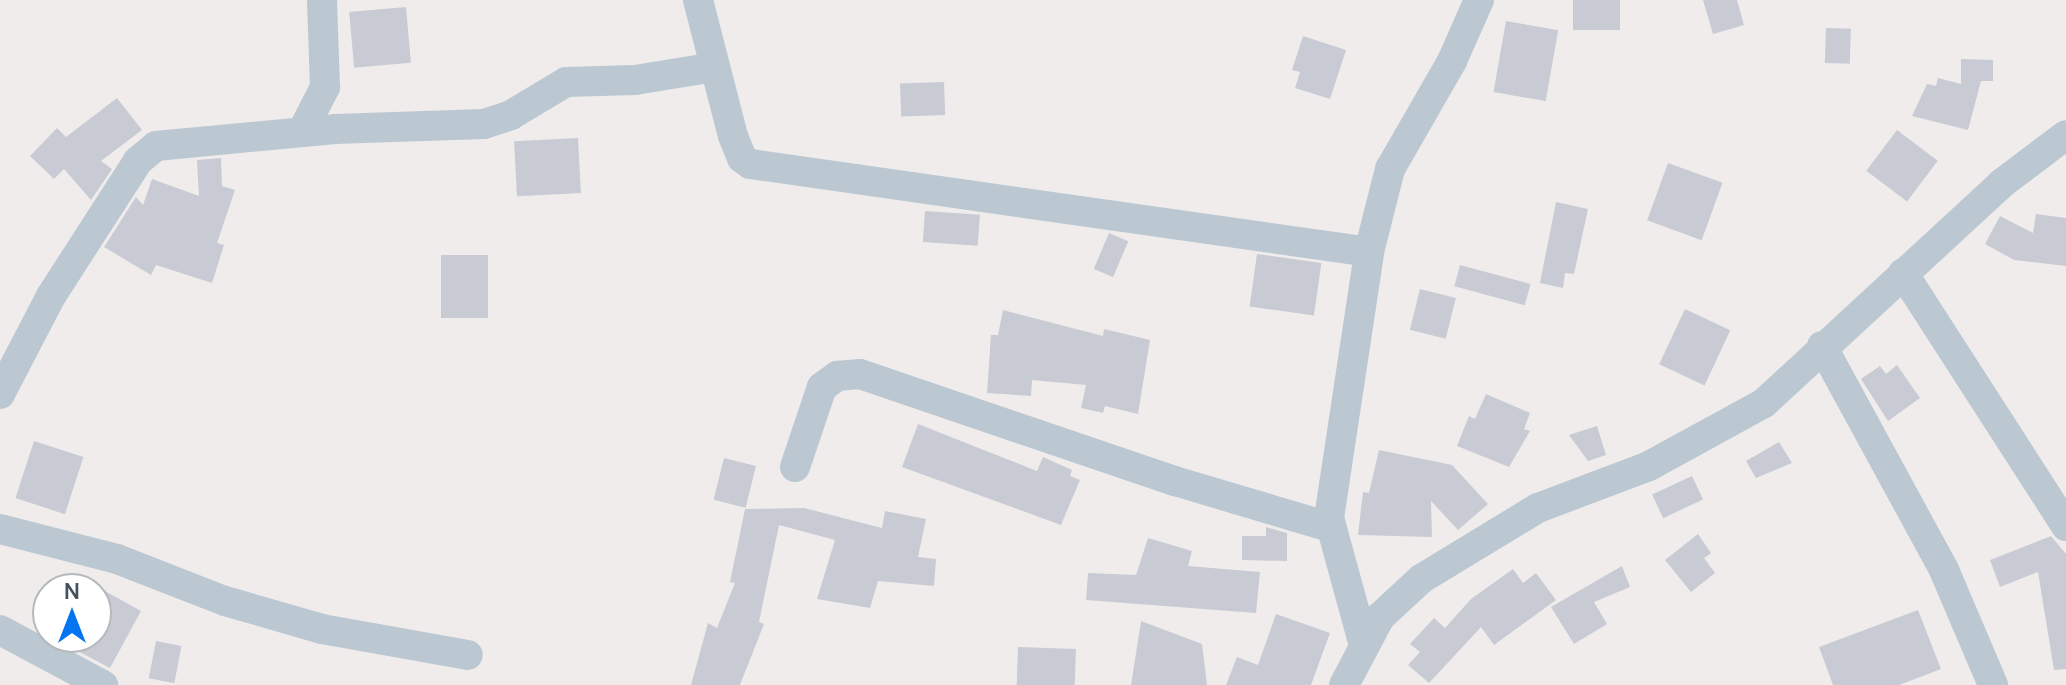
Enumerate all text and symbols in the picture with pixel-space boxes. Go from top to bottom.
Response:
north arrow [32,573,112,653]
text: N [64,576,80,606]

